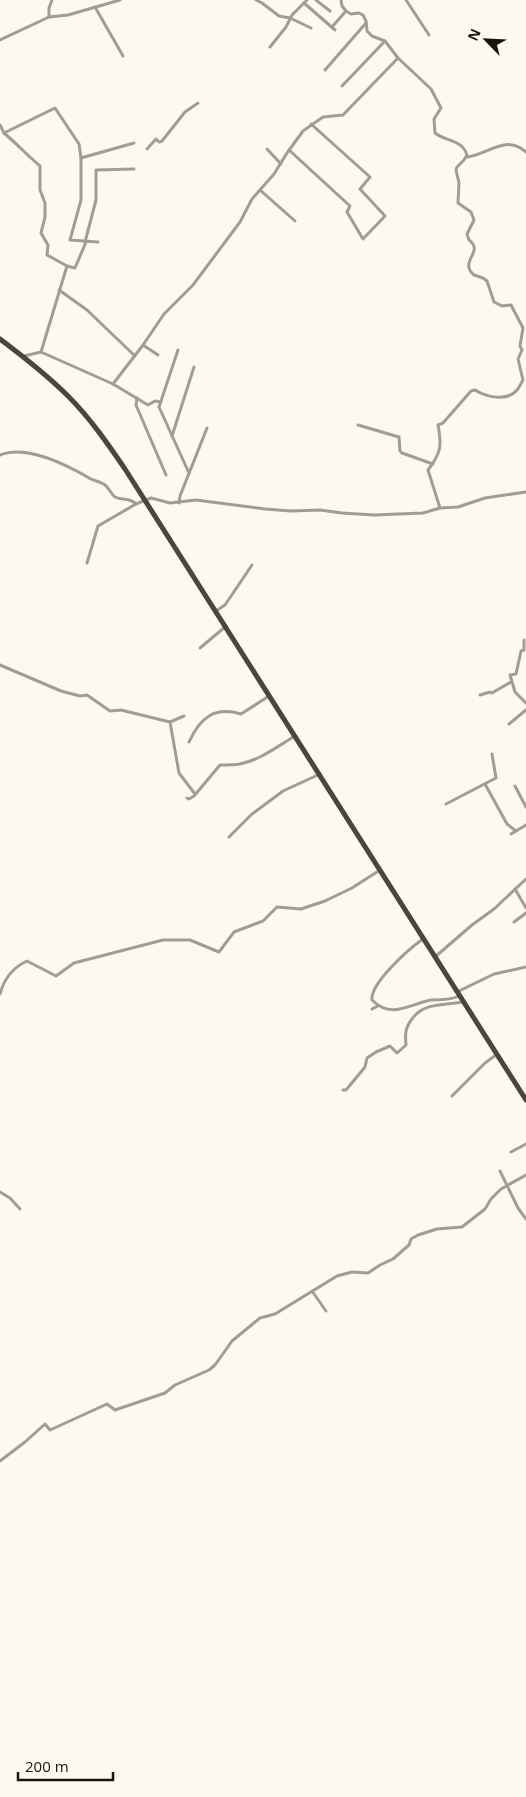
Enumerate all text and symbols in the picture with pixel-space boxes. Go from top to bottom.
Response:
north arrow [461,15,511,65]
text: N [463,25,485,44]
scale bar [18,1750,112,1782]
text: 200 m [25,1756,69,1776]

